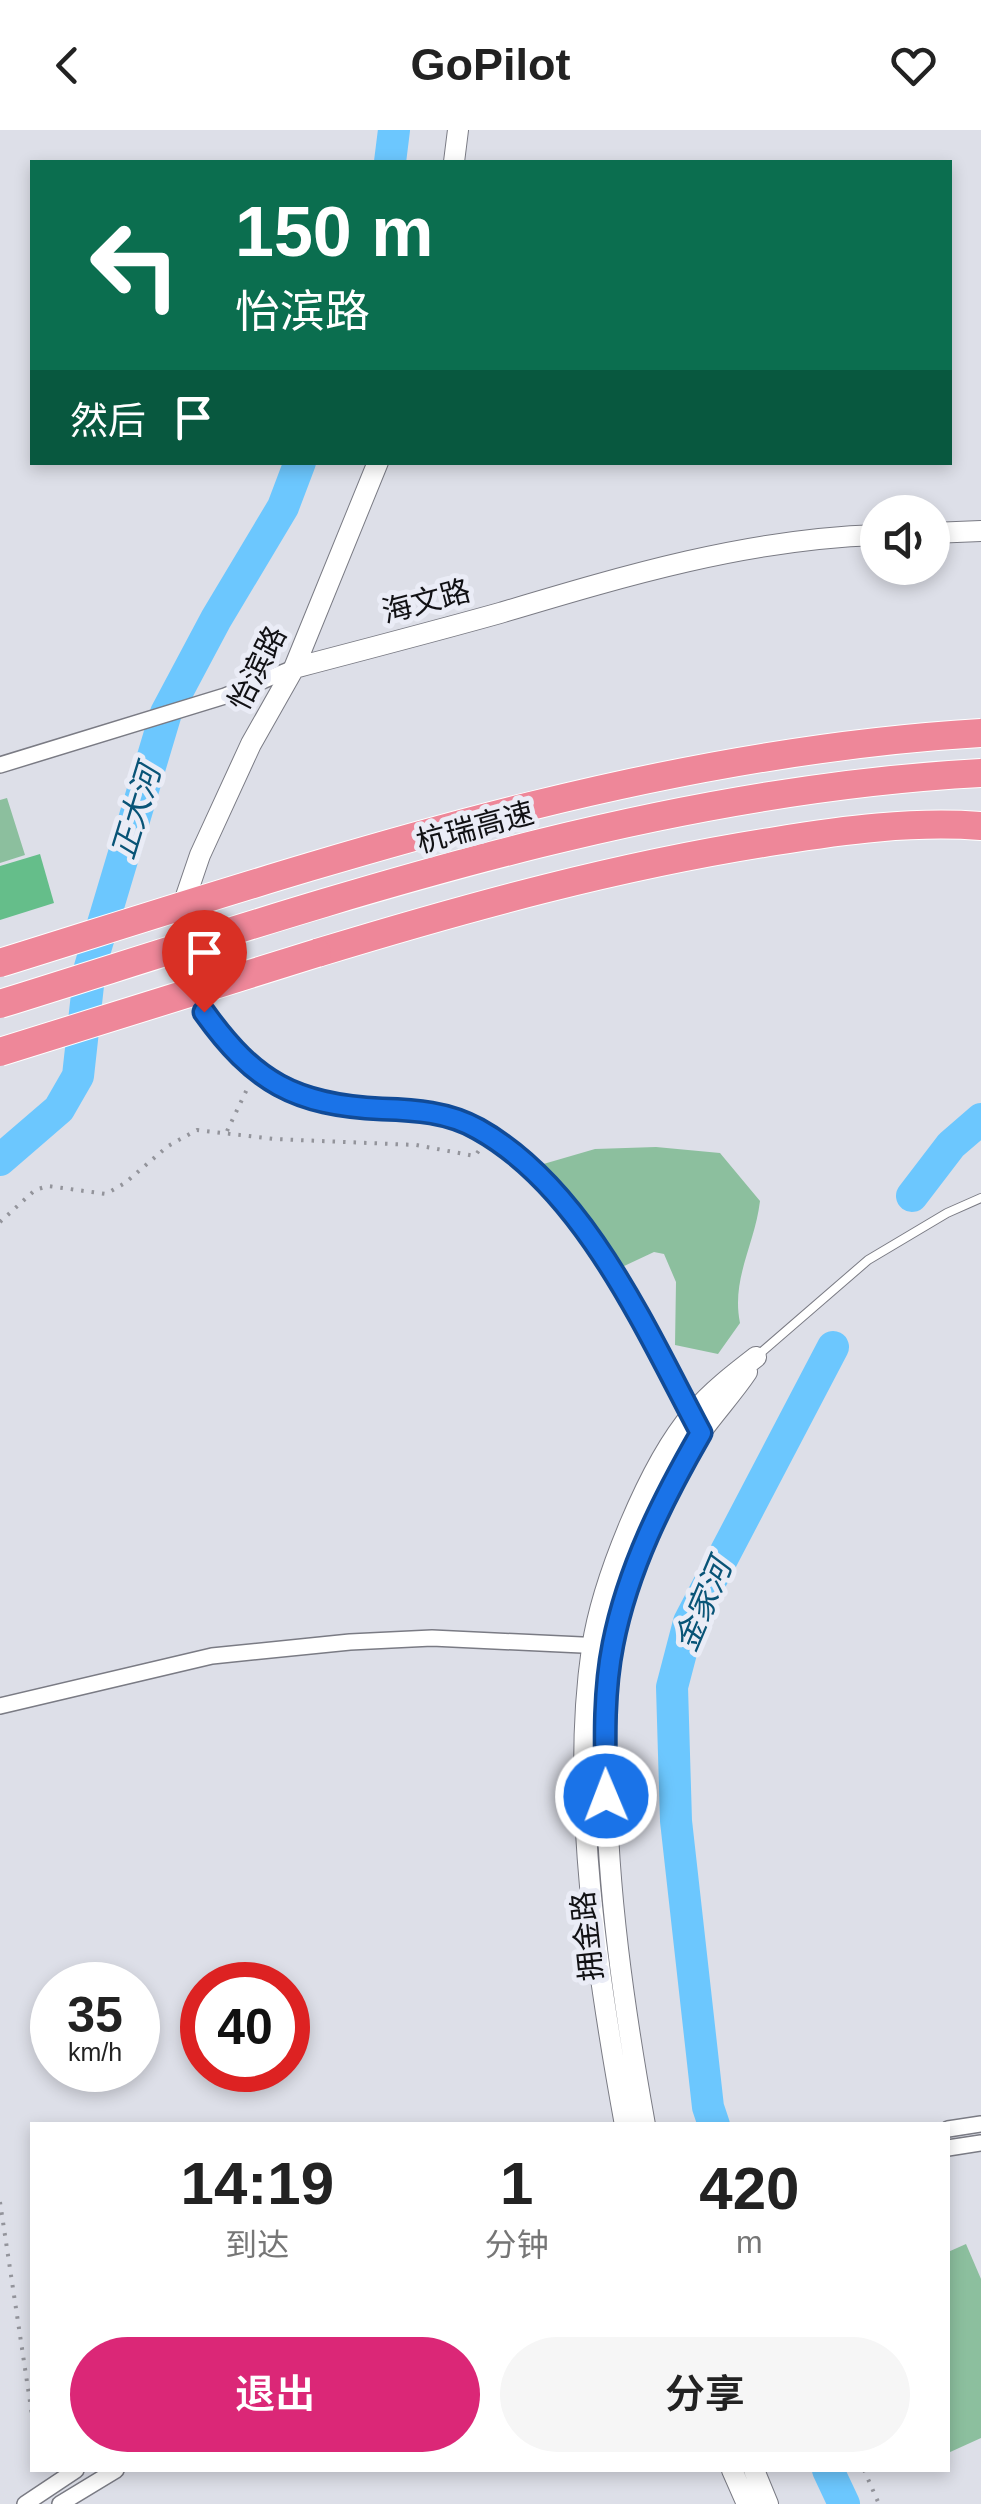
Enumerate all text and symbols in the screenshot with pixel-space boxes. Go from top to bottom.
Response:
icon: back [40,38,95,93]
icon: heart [886,38,941,93]
text: GoPilot [411,39,570,90]
text: 150 m [235,193,433,271]
icon: left [70,200,200,330]
text: 怡滨路 [235,286,370,337]
icon: arrive [166,390,221,445]
text: 然后 [70,400,146,442]
map controls [860,495,950,585]
button: sound [860,495,950,585]
street label: 海文路 [378,573,474,629]
street label: 怡滨路 [222,620,292,716]
water label: 正大河 [105,755,169,863]
street label: 杭瑞高速 [413,796,537,858]
pin [162,910,247,1013]
icon: arrive [177,925,232,980]
water label: 金家河 [668,1548,741,1656]
position arrow [554,1744,658,1848]
street label: 拥金路 [566,1890,608,1982]
speed limit sign: 40 [180,1962,310,2092]
text: 35 [67,1987,123,2043]
text: km/h [68,2038,122,2066]
text: 14:19 [181,2150,334,2217]
text: 1 [500,2150,533,2217]
text: 420 [699,2155,799,2222]
text: m [736,2224,763,2260]
text: 到达 [225,2227,289,2263]
text: 分钟 [485,2227,549,2263]
button: 退出 [70,2337,480,2452]
button: 分享 [500,2337,910,2452]

